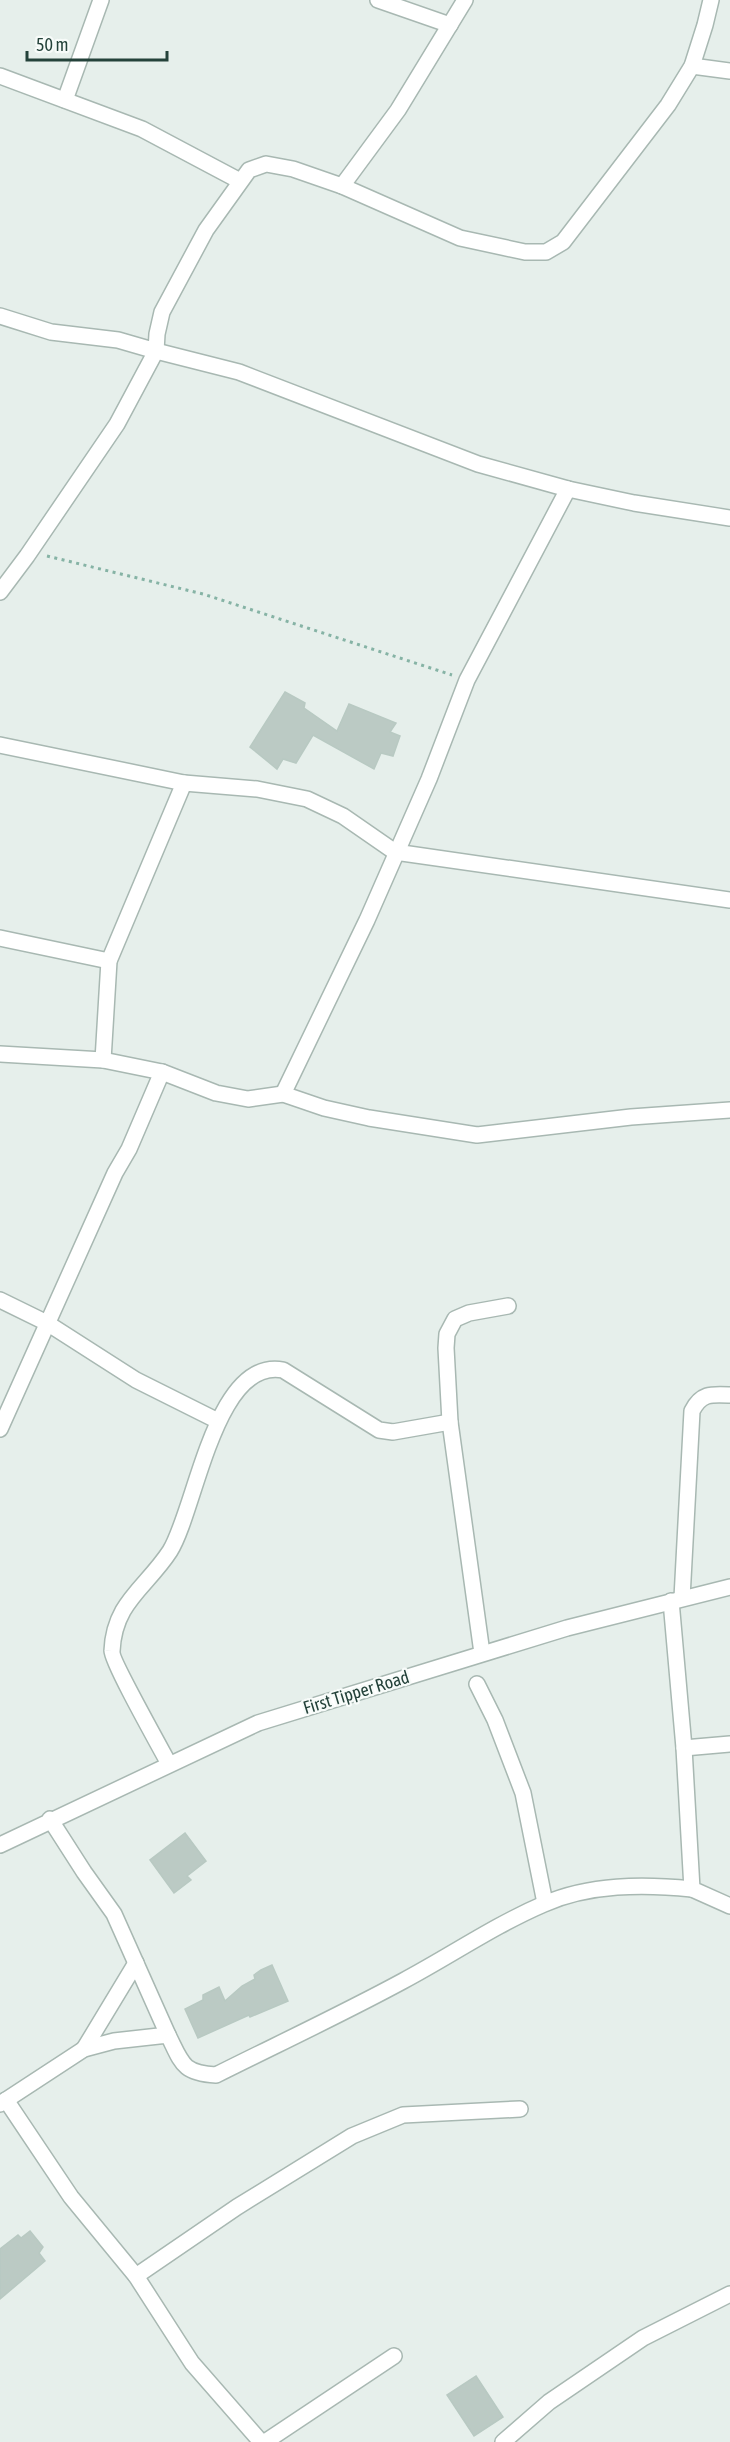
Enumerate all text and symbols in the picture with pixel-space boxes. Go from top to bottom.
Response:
scale bar [27,24,166,62]
text: 50 m [36,34,68,55]
street label: First Tipper Road [300,1666,412,1718]

